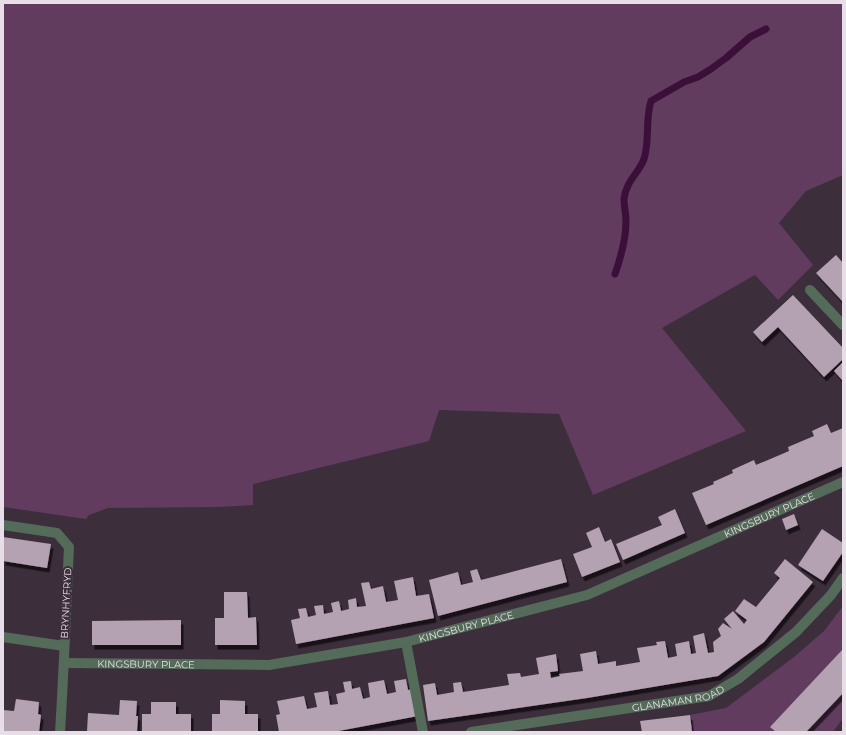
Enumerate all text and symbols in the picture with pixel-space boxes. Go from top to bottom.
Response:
street label: KINGSBURY PLACE [722,489,817,540]
street label: BRYNHYFRYD [58,567,74,639]
street label: KINGSBURY PLACE [417,608,515,645]
street label: KINGSBURY PLACE [97,657,195,671]
street label: GLANAMAN ROAD [631,682,727,714]

